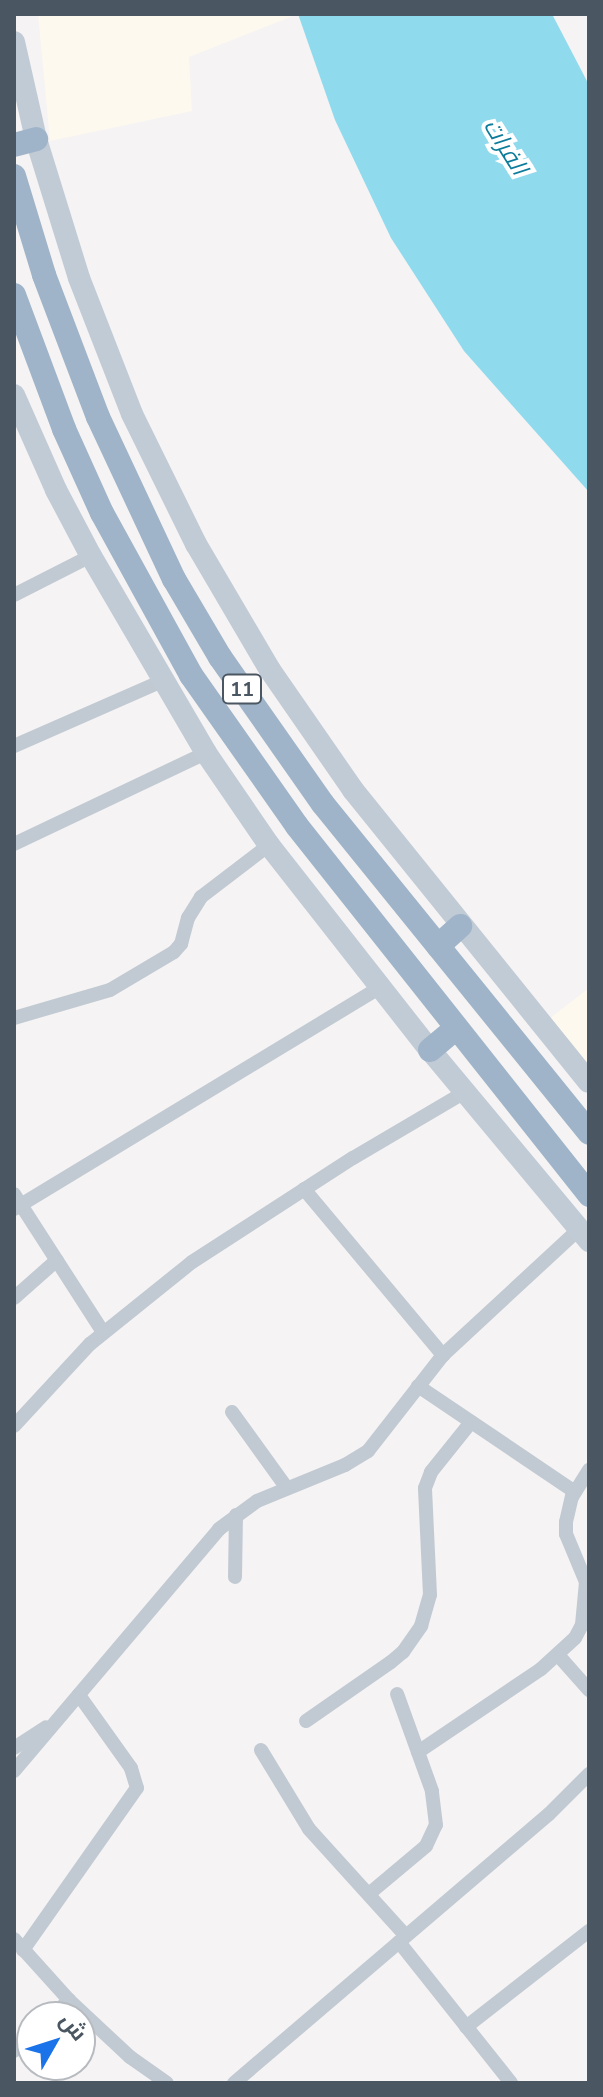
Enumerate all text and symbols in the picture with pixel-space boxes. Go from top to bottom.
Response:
water label: الفرات [477,114,533,180]
road number: 11 [222,673,262,705]
north arrow [16,2001,96,2081]
text: ش [53,2007,94,2048]

